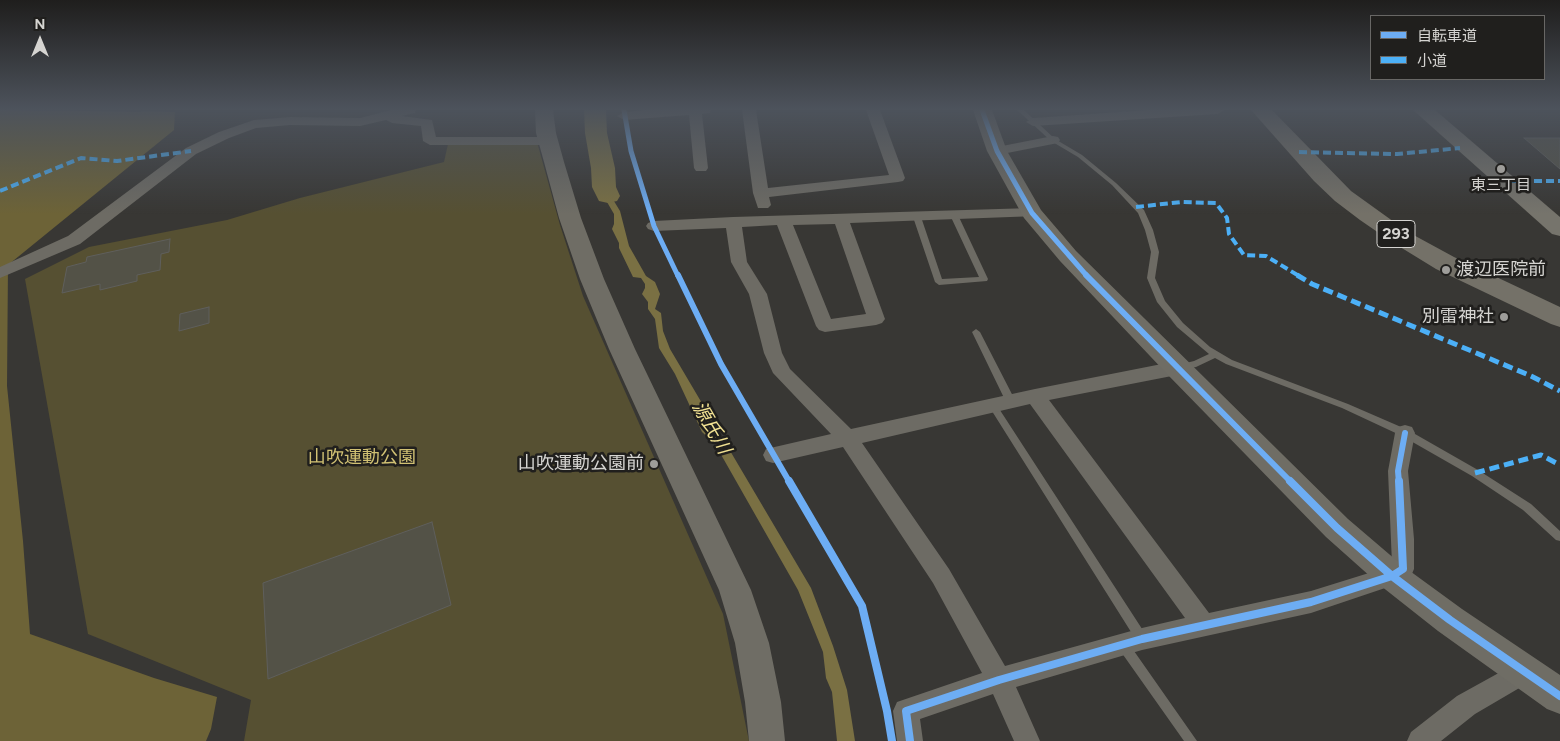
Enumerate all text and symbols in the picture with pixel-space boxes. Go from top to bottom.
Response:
north arrow [15,15,65,65]
legend [1370,15,1545,80]
text: N [35,16,45,33]
text: 自転車道 [1417,27,1477,45]
text: 小道 [1417,52,1447,70]
marker: 東三丁目 [1495,163,1507,175]
place label: 東三丁目 [1471,177,1531,195]
road number: 293 [1377,220,1415,248]
place label: 渡辺医院前 [1456,259,1546,281]
marker: 渡辺医院前 [1440,264,1452,276]
place label: 別雷神社 [1422,306,1494,328]
marker: 別雷神社 [1498,311,1510,323]
water label: 源氏川 [687,398,735,458]
park label: 山吹運動公園 [308,447,416,469]
place label: 山吹運動公園前 [518,453,644,475]
marker: 山吹運動公園前 [648,458,660,470]

